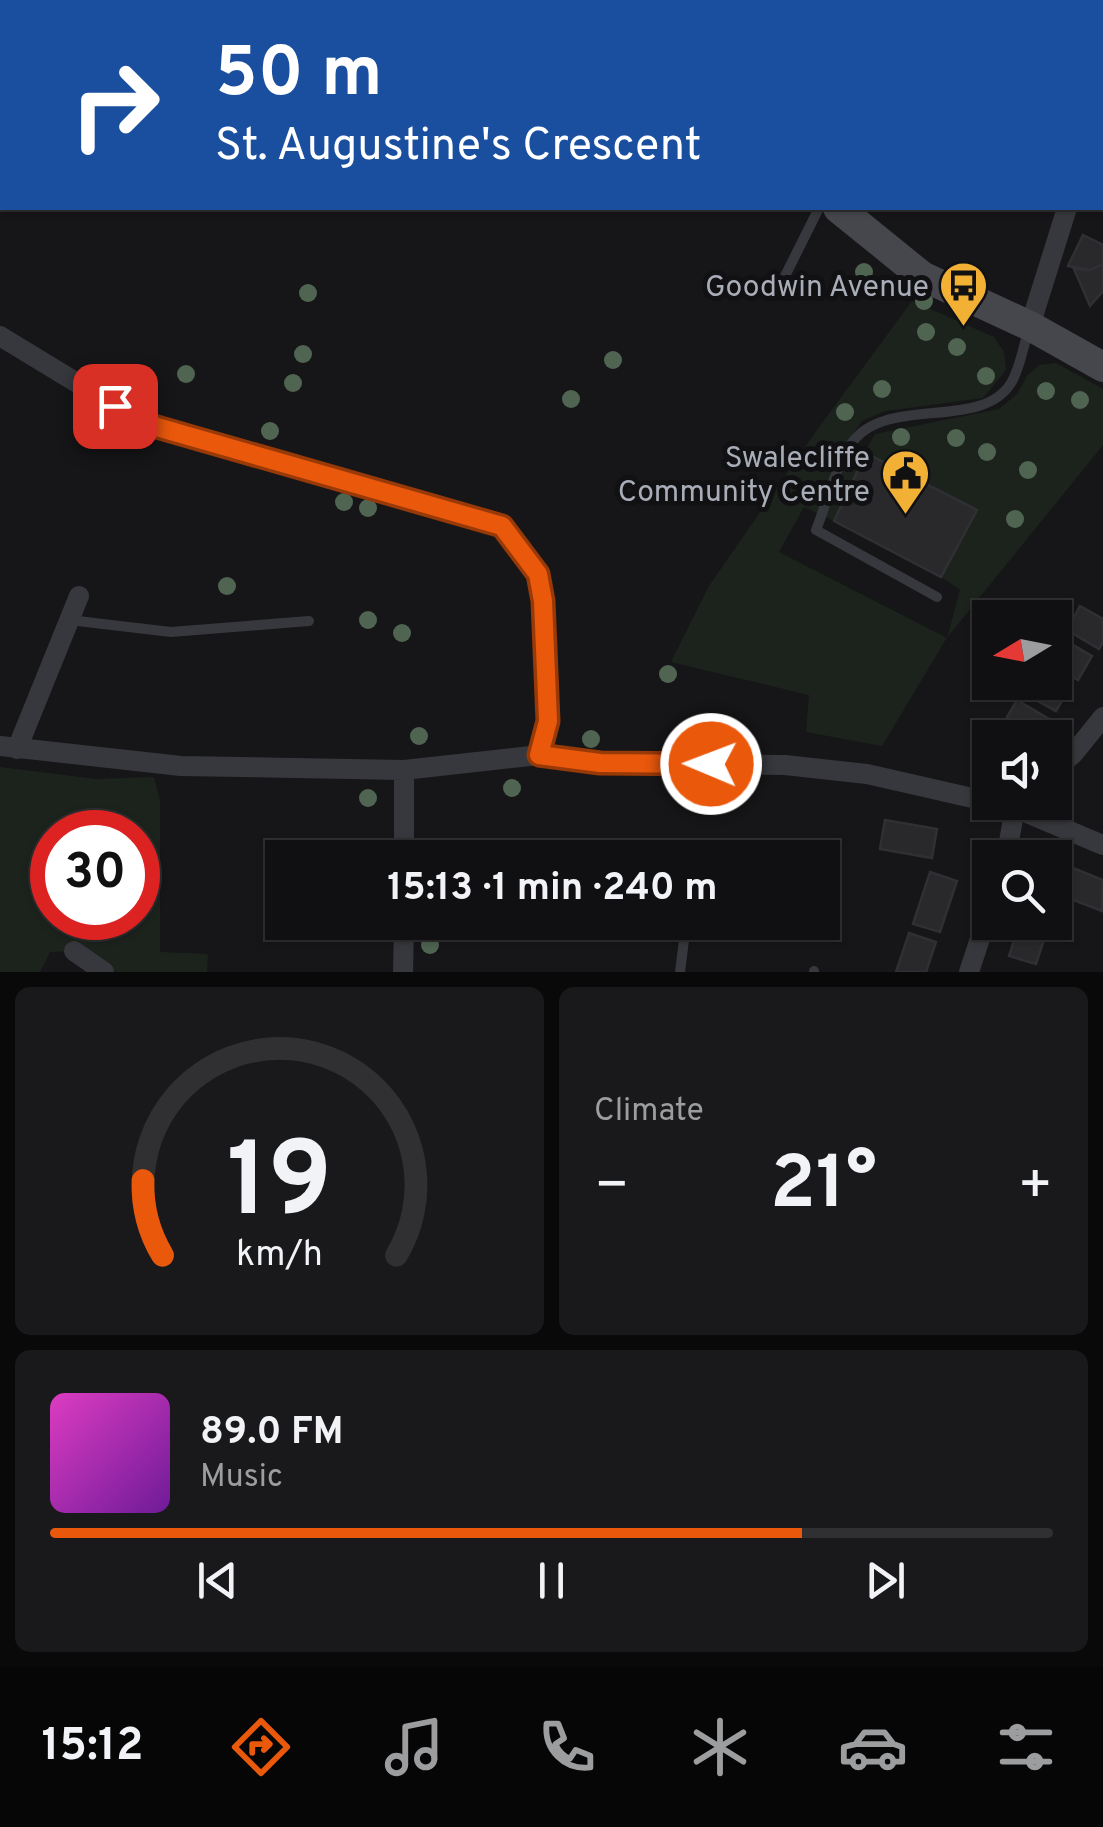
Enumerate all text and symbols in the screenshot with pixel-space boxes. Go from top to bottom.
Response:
text: 50 m [215,32,382,121]
icon: right [50,40,180,170]
text: St. Augustine's Crescent [215,119,701,176]
bus stop icon: Goodwin Avenue [938,260,990,328]
place label: Goodwin Avenue [705,270,929,307]
pin [73,364,158,449]
icon: arrive [88,379,143,434]
place label: Swalecliffe Community Centre [618,441,870,512]
public building icon: Swalecliffe Community Centre [879,448,931,516]
north arrow [972,600,1072,700]
map controls [972,600,1072,940]
position arrow [659,712,763,816]
button: sound [972,720,1072,820]
speed limit sign: 30 [30,810,160,940]
button: search [972,840,1072,940]
text: 15:13 · 1 min · 240 m [387,865,718,914]
text: Climate [594,1092,704,1132]
text: 19 [227,1121,332,1253]
text: 21° [770,1140,877,1235]
text: − [594,1153,629,1223]
text: + [1018,1153,1053,1223]
text: km/h [236,1233,323,1279]
text: 89.0 FM [200,1409,344,1458]
text: Music [200,1458,283,1498]
icon: previous [190,1553,245,1608]
icon: pause [524,1553,579,1608]
icon: next [858,1553,913,1608]
icon: directions [226,1712,296,1782]
icon: music [379,1712,449,1782]
icon: phone [532,1712,602,1782]
icon: climate [685,1712,755,1782]
icon: car [838,1712,908,1782]
icon: filters [991,1712,1061,1782]
text: 15:12 [42,1719,143,1776]

